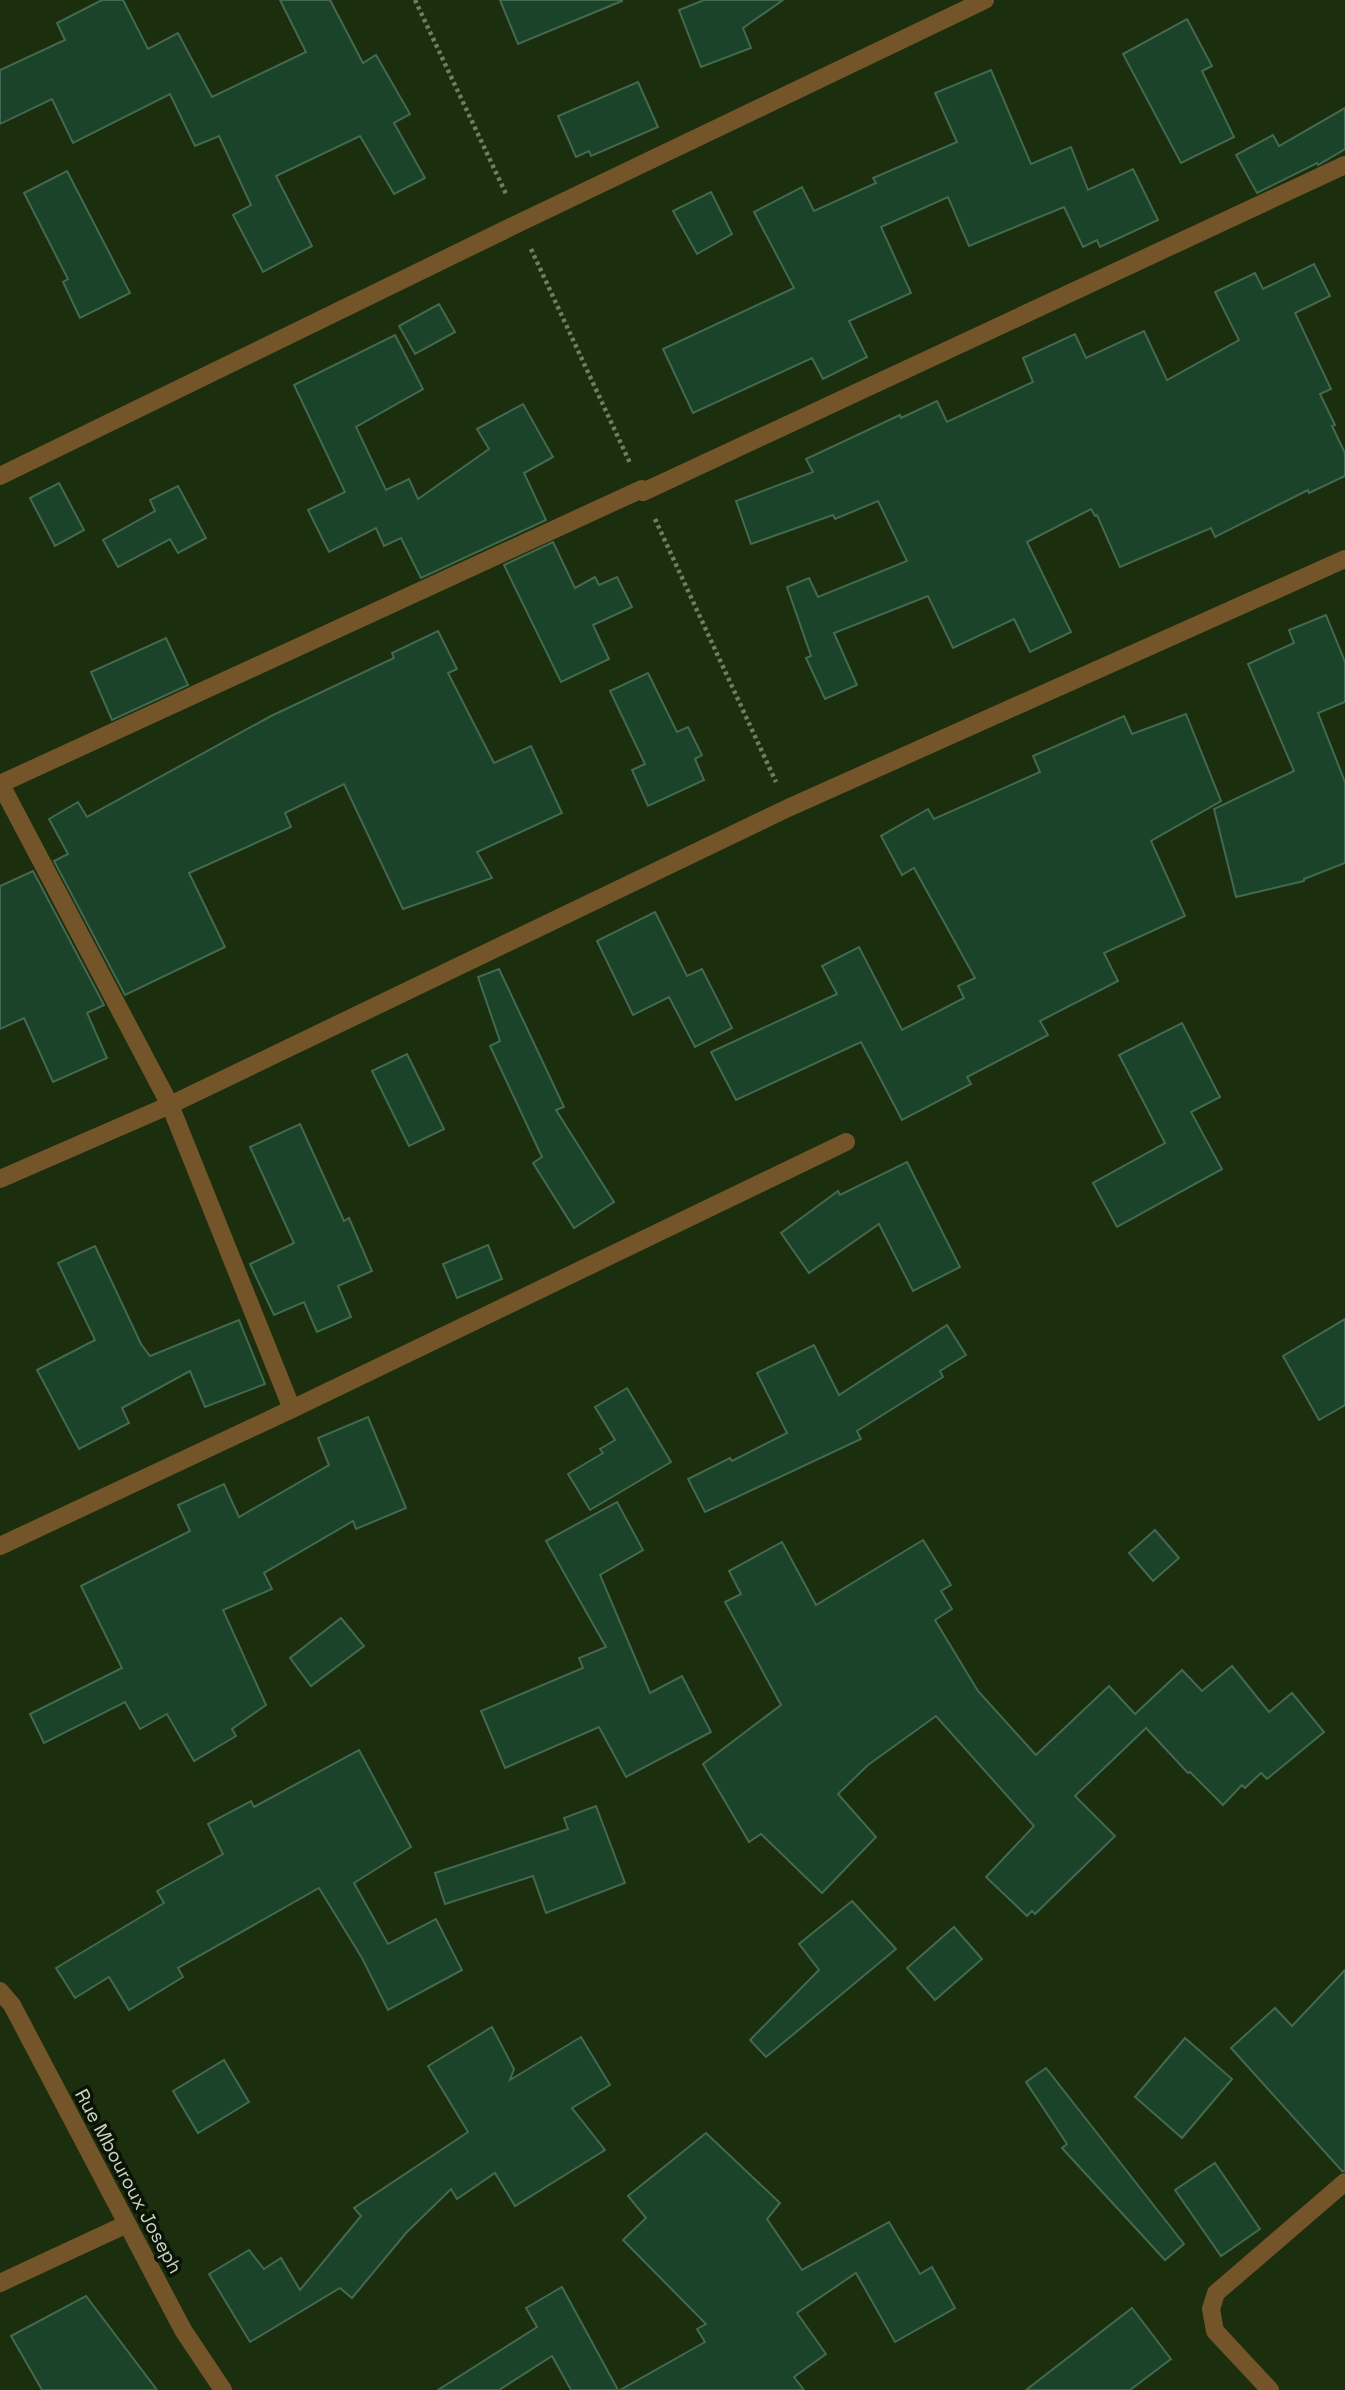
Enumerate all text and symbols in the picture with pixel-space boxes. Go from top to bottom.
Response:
street label: Rue Mbouroux Joseph [69,2085,188,2278]

